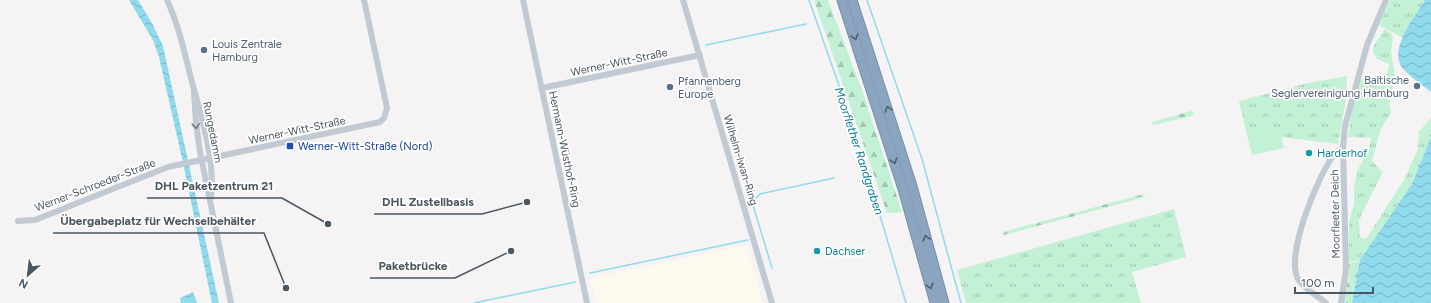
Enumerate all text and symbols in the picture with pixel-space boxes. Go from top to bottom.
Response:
one-way arrow [850,33,858,40]
place label: Louis Zentrale Hamburg [212,38,282,64]
marker: Louis Zentrale Hamburg [199,45,209,55]
street label: Werner-Witt-Straße [569,46,669,79]
place label: Baltische Seglervereinigung Hamburg [1271,74,1409,100]
place label: Pfannenberg Europe [678,75,741,101]
marker: Baltische Seglervereinigung Hamburg [1412,81,1422,91]
marker: Pfannenberg Europe [665,82,675,92]
water label: Moorflether Randgraben [832,85,886,217]
street label: Hermann-Wüsthof-Ring [546,90,583,209]
street label: Rungedamm [200,100,225,164]
one-way arrow [884,105,893,112]
street label: Wilhelm-Iwan-Ring [721,113,760,207]
street label: Werner-Witt-Straße [247,114,347,147]
one-way arrow [191,123,200,129]
place label: Werner-Witt-Straße (Nord) [298,140,432,153]
marker: Werner-Witt-Straße (Nord) [285,141,295,151]
place label: Harderhof [1317,147,1368,160]
marker: Harderhof [1304,148,1314,158]
street label: Werner-Schroeder-Straße [33,156,157,215]
one-way arrow [889,157,898,164]
street label: Moorfleeter Deich [1328,169,1343,259]
callout: DHL Paketzentrum 21 [147,174,282,198]
text: DHL Paketzentrum 21 [155,179,273,193]
callout: DHL Zustellbasis [374,190,482,214]
text: DHL Zustellbasis [382,195,474,209]
callout: Übergabeplatz für Wechselbehälter [53,209,264,233]
text: Übergabeplatz für Wechselbehälter [60,214,256,228]
one-way arrow [923,235,931,242]
place label: Dachser [825,245,865,258]
marker: Dachser [812,246,822,256]
callout: Paketbrücke [370,254,455,278]
north arrow [8,255,48,295]
text: Paketbrücke [379,259,448,273]
scale bar [1295,269,1373,295]
text: N [17,276,30,291]
text: 100 m [1301,276,1335,290]
one-way arrow [925,282,934,289]

